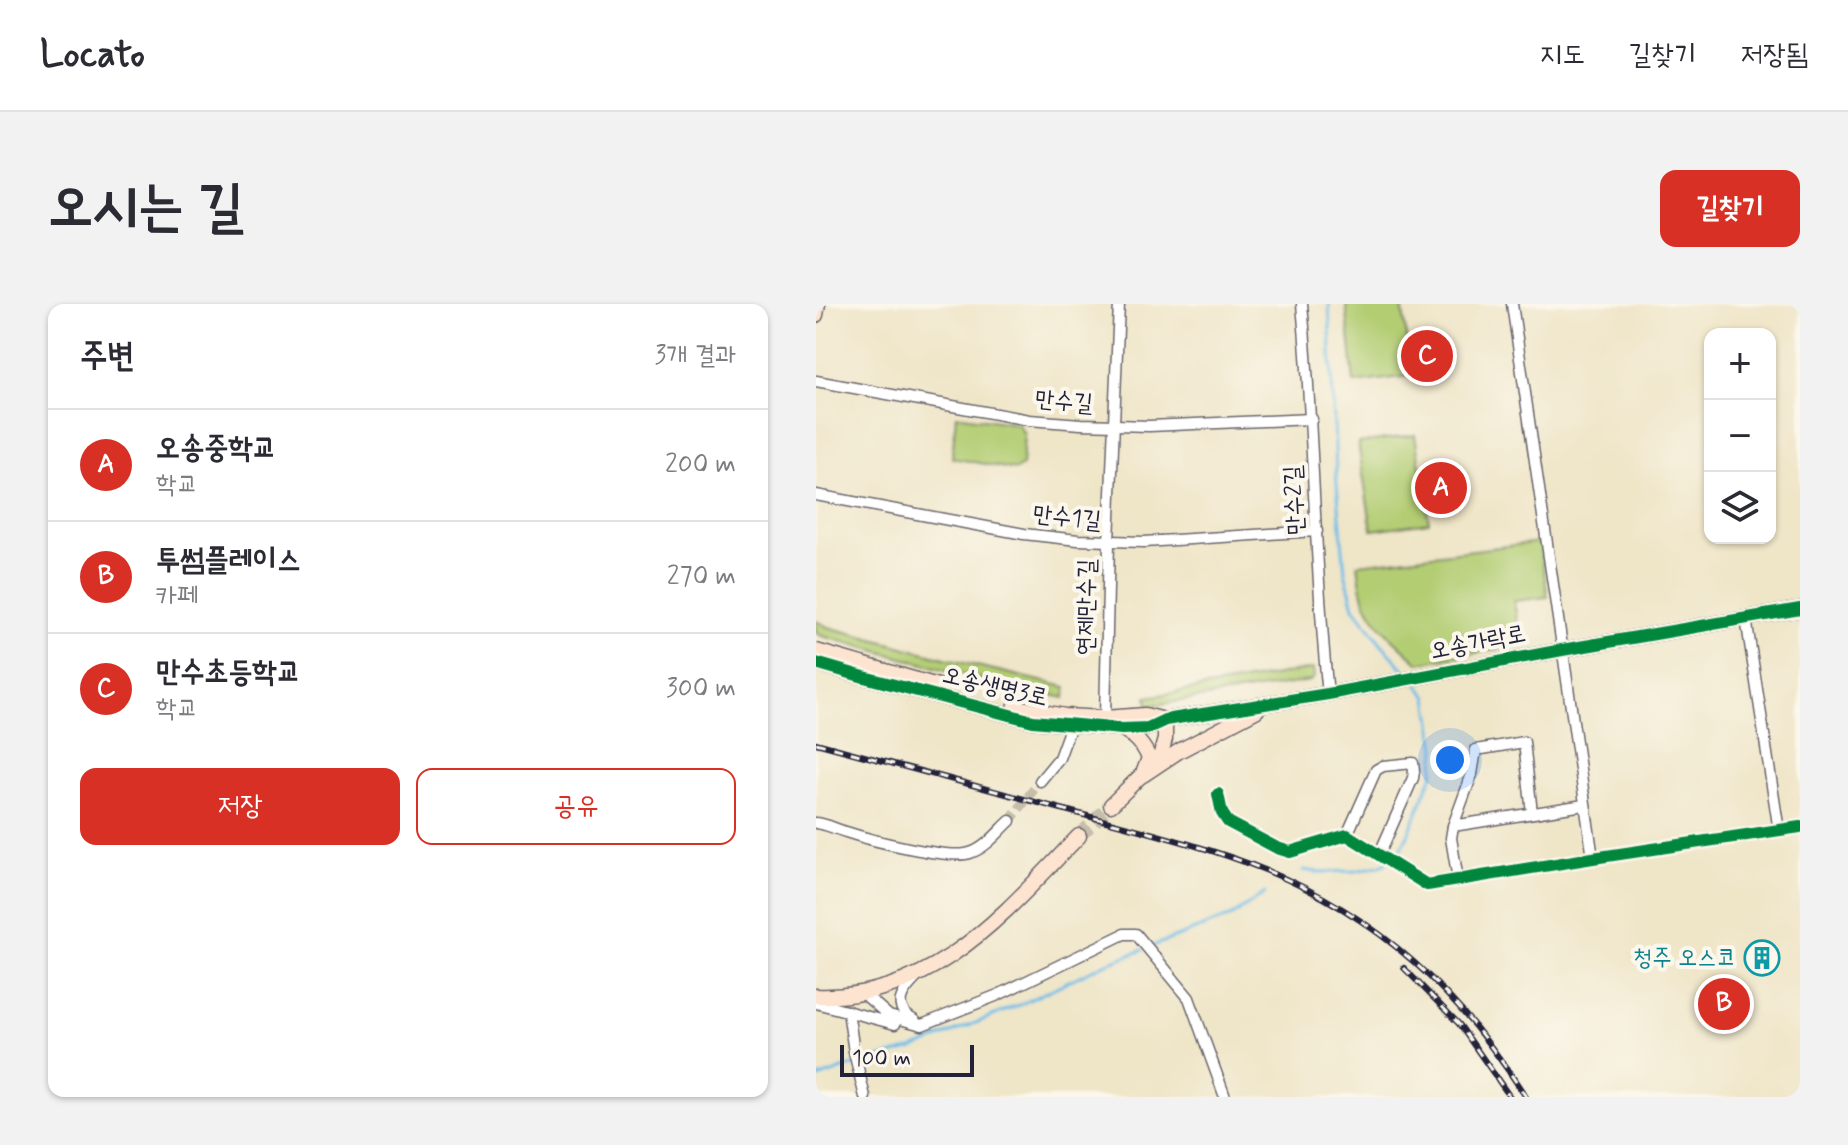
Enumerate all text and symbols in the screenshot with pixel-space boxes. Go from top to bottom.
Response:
text: Locato [40,31,145,80]
text: 지도 [1540,37,1585,74]
text: 길찾기 [1629,37,1696,74]
text: 저장됨 [1740,37,1808,74]
button: 길찾기 [1660,170,1800,247]
text: 오시는 길 [48,172,243,245]
pin: C [1401,326,1453,386]
map controls [1704,328,1776,544]
button: + [1704,328,1776,400]
text: 주변 [80,334,135,379]
text: 3개 결과 [654,339,736,373]
street label: 만수길 [1034,384,1094,420]
button: − [1704,400,1776,472]
text: 오송중학교 [156,429,277,468]
text: A [97,448,115,482]
text: 200 m [665,448,736,482]
pin: A [1415,458,1467,518]
street label: 만수2길 [1278,464,1312,536]
text: 학교 [156,468,198,502]
button: layers [1704,472,1776,544]
street label: 만수1길 [1031,499,1103,537]
text: 투썸플레이스 [156,541,301,580]
street label: 연제만수길 [1071,558,1103,656]
text: B [98,560,114,594]
text: 270 m [667,560,736,594]
text: 카페 [156,580,198,614]
street label: 오송가락로 [1428,619,1528,667]
text: 만수초등학교 [156,653,301,692]
street label: 오송생명3로 [939,660,1051,714]
text: C [97,672,115,706]
text: 300 m [666,672,736,706]
text: 학교 [156,692,198,726]
your location [1430,740,1470,780]
button: 저장 [80,768,400,845]
button: 공유 [416,768,736,845]
building icon: 청주 오스코 [1743,939,1781,977]
place label: 청주 오스코 [1633,943,1736,974]
pin: B [1698,974,1750,1034]
scale bar [840,1041,974,1077]
text: 100 m [852,1045,911,1073]

